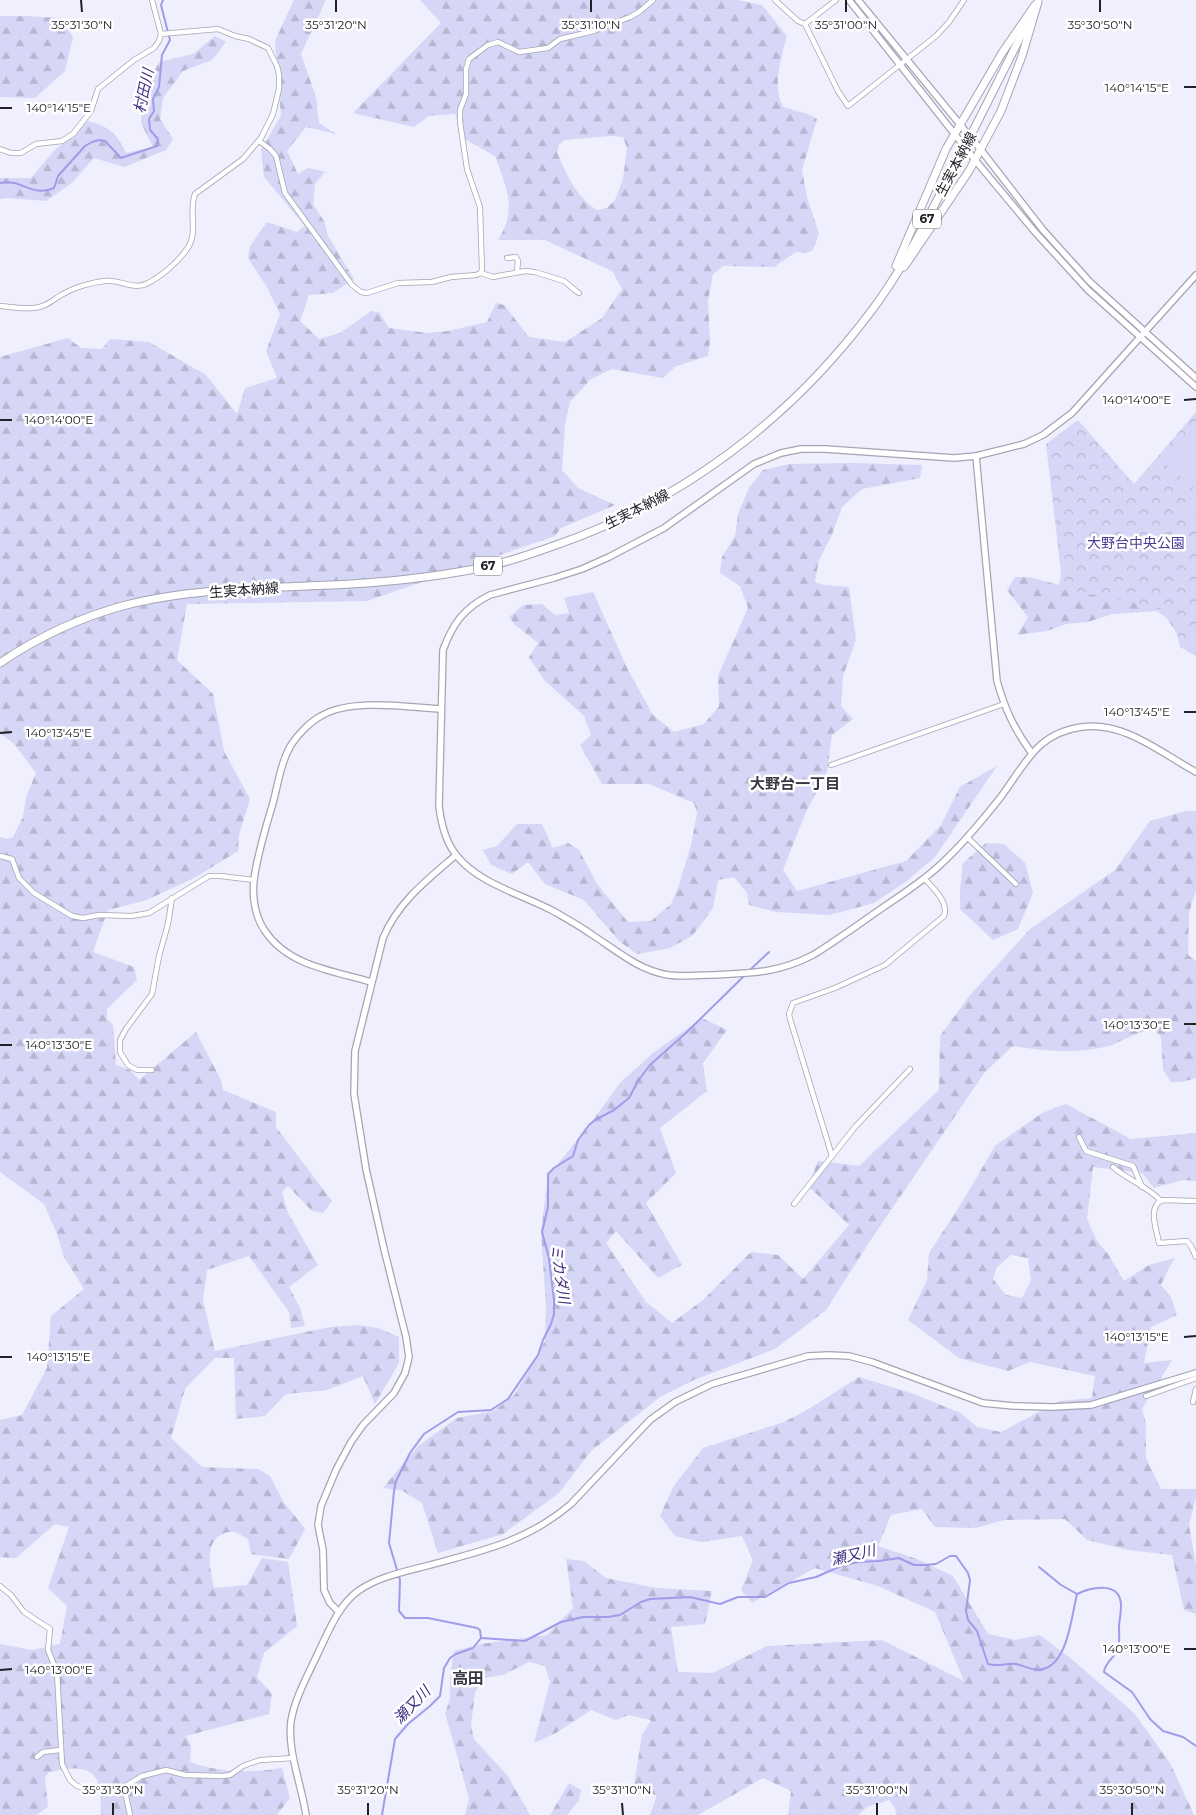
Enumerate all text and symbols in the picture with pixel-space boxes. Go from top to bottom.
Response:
text: 35°31'30"N [51,17,113,32]
text: 35°31'20"N [305,17,367,32]
text: 35°31'10"N [561,17,621,32]
text: 35°31'00"N [815,17,877,32]
text: 35°30'50"N [1068,17,1132,32]
water label: 村田川 [130,65,158,115]
text: 140°14'15"E [1105,80,1169,95]
text: 140°14'15"E [27,100,91,115]
street label: 生実本納線 [932,129,980,199]
road number: 67 [913,210,941,228]
text: 140°14'00"E [1103,392,1171,407]
text: 140°14'00"E [25,412,93,427]
street label: 生実本納線 [602,485,672,533]
park label: 大野台中央公園 [1087,534,1185,552]
road number: 67 [474,556,502,576]
street label: 生実本納線 [208,579,280,601]
text: 140°13'45"E [1104,704,1170,719]
text: 140°13'45"E [26,725,92,740]
district label: 大野台一丁目 [750,774,840,793]
text: 140°13'30"E [1104,1017,1170,1032]
text: 140°13'30"E [26,1037,92,1052]
water label: ミカダ川 [547,1243,574,1307]
text: 140°13'15"E [1105,1329,1169,1344]
text: 140°13'15"E [27,1349,91,1364]
water label: 瀬又川 [829,1540,879,1569]
text: 140°13'00"E [1103,1641,1171,1656]
text: 140°13'00"E [25,1662,93,1677]
district label: 高田 [452,1669,484,1688]
water label: 瀬又川 [389,1680,435,1727]
text: 35°31'30"N [82,1782,144,1797]
text: 35°31'20"N [337,1782,399,1797]
text: 35°31'10"N [592,1782,652,1797]
text: 35°31'00"N [846,1782,908,1797]
text: 35°30'50"N [1100,1782,1164,1797]

